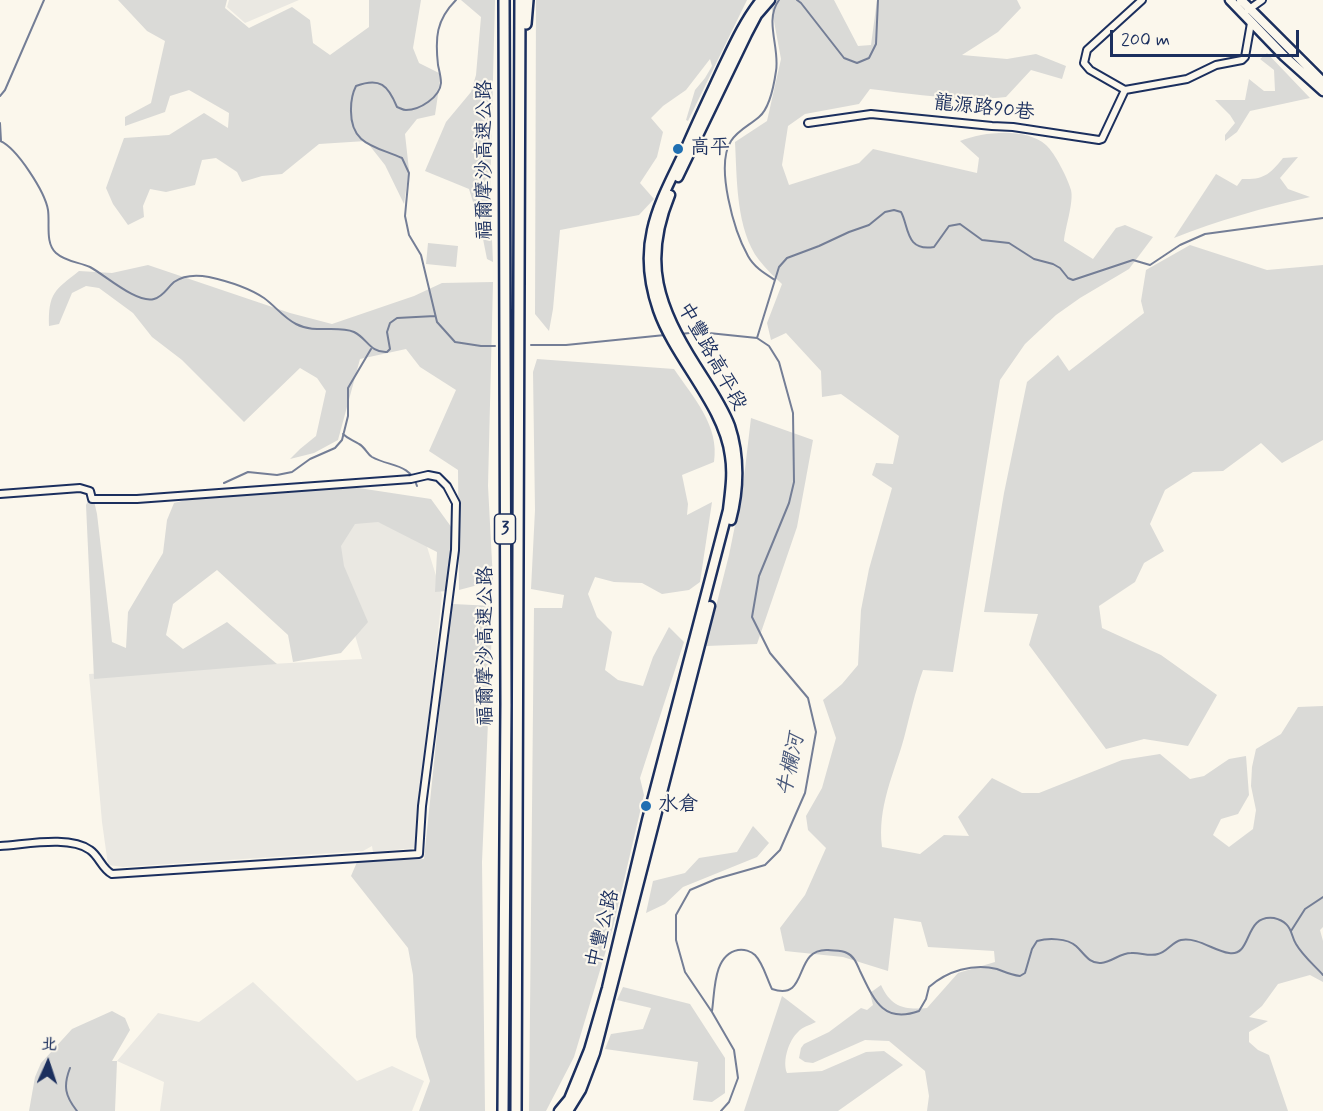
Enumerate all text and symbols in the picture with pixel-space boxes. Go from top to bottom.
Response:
scale bar [1113,18,1302,56]
text: 200 m [1121,28,1170,52]
street label: 福爾摩沙高速公路 [474,80,498,240]
street label: 龍源路90巷 [932,92,1036,126]
place label: 高平 [690,137,730,161]
marker: 高平 [671,142,685,156]
street label: 中豐路高平段 [671,299,751,415]
road number: 3 [494,514,516,544]
street label: 福爾摩沙高速公路 [475,566,499,726]
water label: 牛欄河 [773,732,811,798]
place label: 水倉 [658,794,698,818]
marker: 水倉 [639,799,653,813]
street label: 中豐公路 [583,887,625,971]
north arrow [18,1033,78,1093]
text: 北 [40,1034,58,1055]

